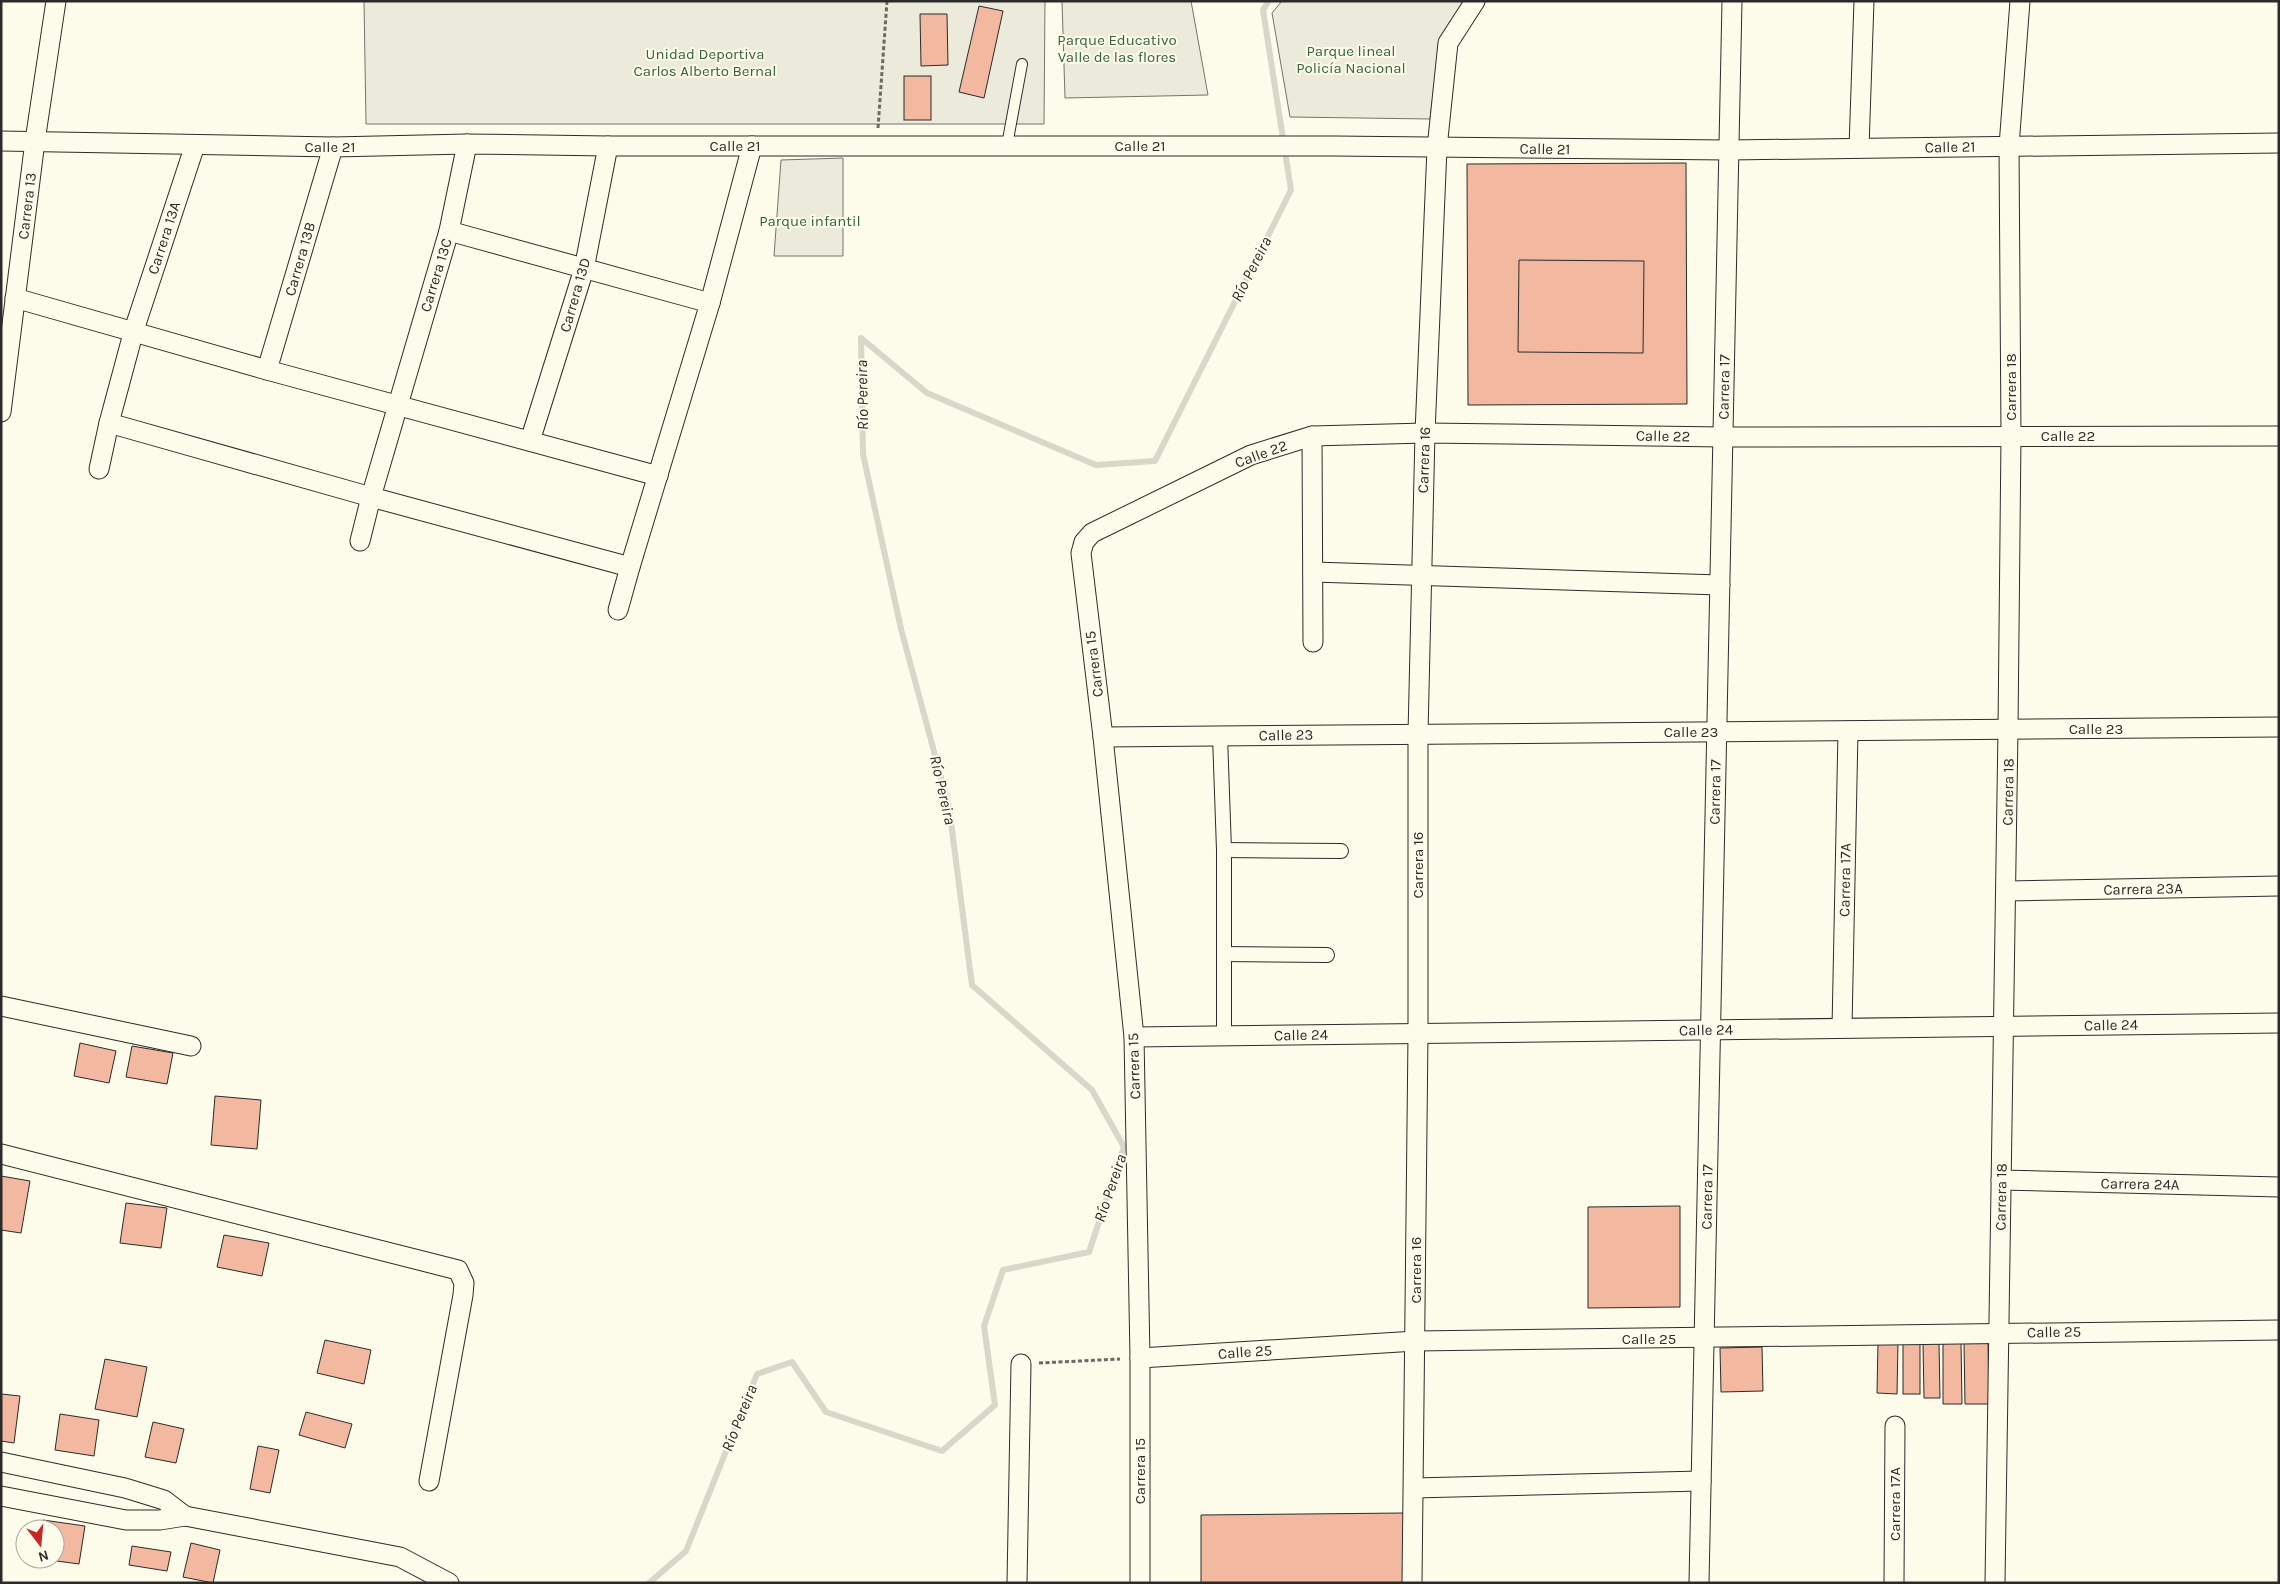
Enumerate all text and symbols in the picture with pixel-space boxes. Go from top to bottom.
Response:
park label: Parque Educativo Valle de las flores [1057,31,1177,66]
park label: Parque lineal Policía Nacional [1296,42,1406,77]
park label: Unidad Deportiva Carlos Alberto Bernal [634,45,776,80]
street label: Calle 21 [710,137,760,155]
street label: Calle 21 [1115,137,1165,155]
street label: Calle 21 [305,138,355,156]
street label: Calle 21 [1924,138,1976,156]
street label: Calle 21 [1519,140,1571,158]
street label: Carrera 13 [14,172,40,240]
street label: Carrera 13A [144,199,184,277]
park label: Parque infantil [759,212,861,230]
street label: Carrera 13B [281,220,319,298]
water label: Río Pereira [1227,233,1275,305]
street label: Carrera 13C [416,236,456,314]
street label: Carrera 13D [556,256,594,334]
street label: Carrera 18 [2002,353,2020,421]
street label: Carrera 17 [1714,354,1734,420]
water label: Río Pereira [852,360,872,430]
street label: Carrera 16 [1414,426,1434,494]
street label: Calle 22 [1636,427,1690,445]
street label: Calle 22 [2041,427,2095,445]
street label: Calle 22 [1232,436,1290,472]
street label: Carrera 15 [1081,630,1107,698]
street label: Calle 23 [2069,720,2123,738]
street label: Calle 23 [1664,723,1718,741]
street label: Calle 23 [1259,726,1313,744]
water label: Río Pereira [926,753,960,827]
street label: Carrera 18 [1998,758,2018,826]
street label: Carrera 17 [1705,759,1725,825]
street label: Carrera 16 [1409,832,1427,898]
street label: Carrera 17A [1835,843,1855,917]
street label: Carrera 23A [2103,879,2183,899]
street label: Calle 24 [2084,1016,2139,1034]
street label: Calle 24 [1679,1021,1734,1039]
street label: Calle 24 [1274,1026,1329,1044]
street label: Carrera 15 [1124,1032,1144,1100]
water label: Río Pereira [1090,1152,1130,1224]
street label: Carrera 18 [1991,1163,2011,1231]
street label: Carrera 17 [1697,1164,1717,1230]
street label: Carrera 24A [2100,1174,2180,1194]
street label: Carrera 16 [1407,1237,1425,1303]
street label: Calle 25 [2027,1323,2081,1341]
street label: Calle 25 [1622,1330,1676,1348]
street label: Calle 25 [1217,1341,1273,1363]
water label: Río Pereira [717,1382,761,1454]
street label: Carrera 15 [1131,1438,1149,1504]
street label: Carrera 17A [1886,1467,1904,1541]
north arrow [15,1519,65,1569]
text: N [36,1546,51,1566]

